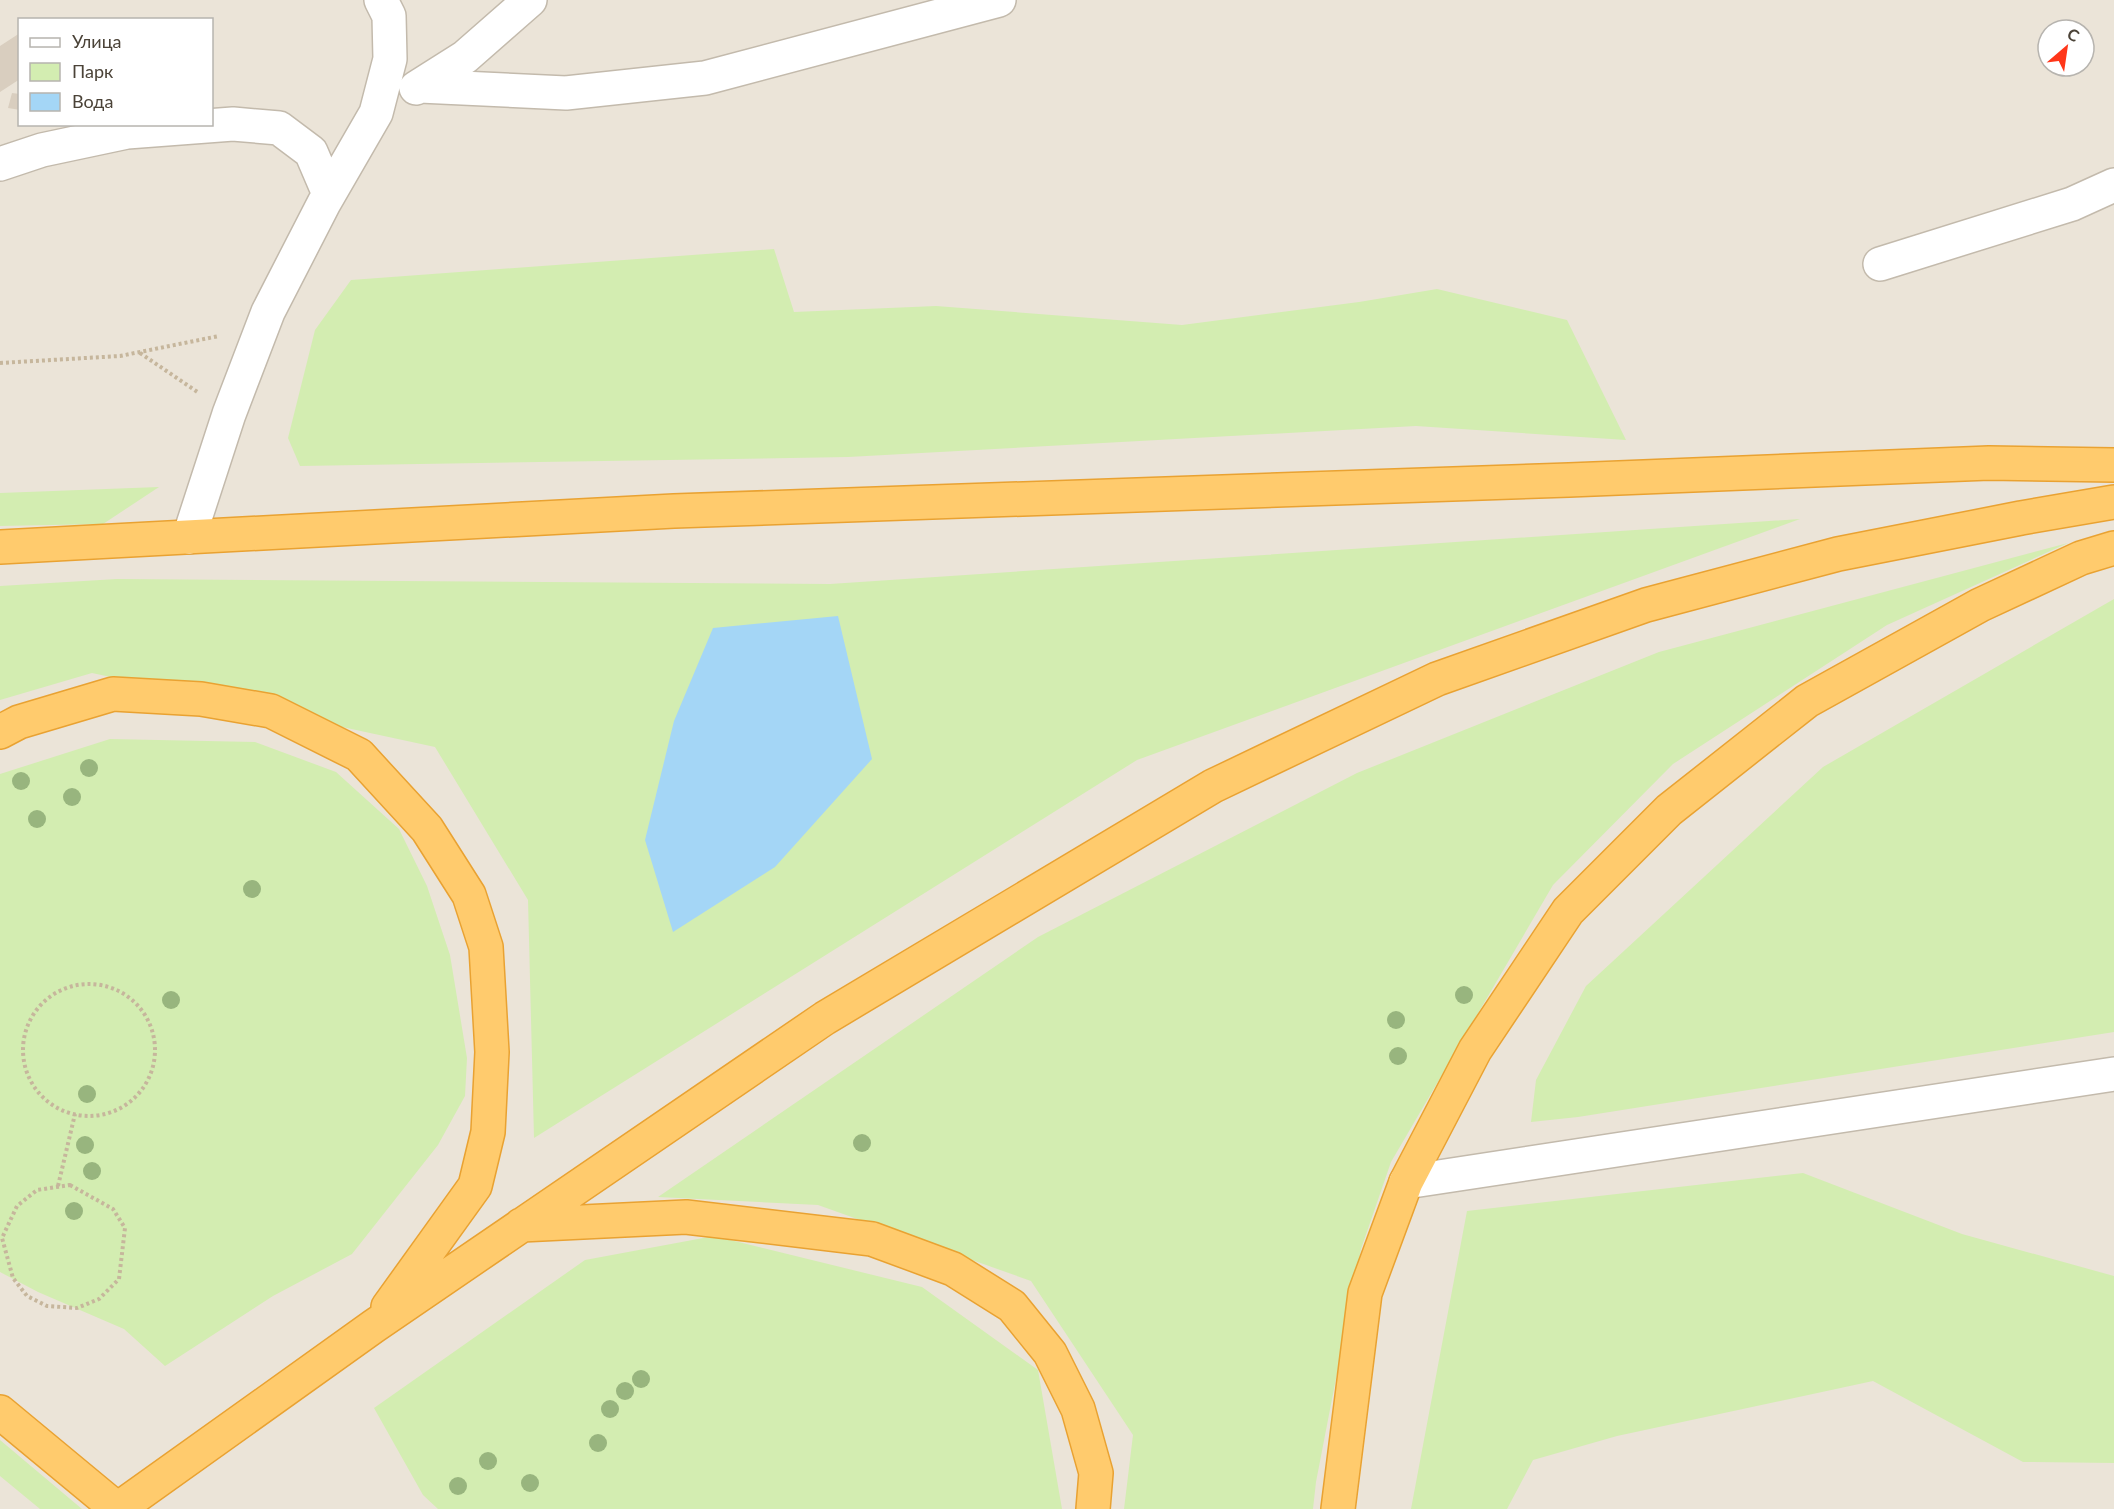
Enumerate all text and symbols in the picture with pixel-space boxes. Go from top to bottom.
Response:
legend [18,18,213,126]
north arrow [2036,18,2096,78]
text: С [2064,24,2083,46]
text: Улица [72,30,122,52]
text: Парк [72,60,114,82]
text: Вода [72,90,113,112]

